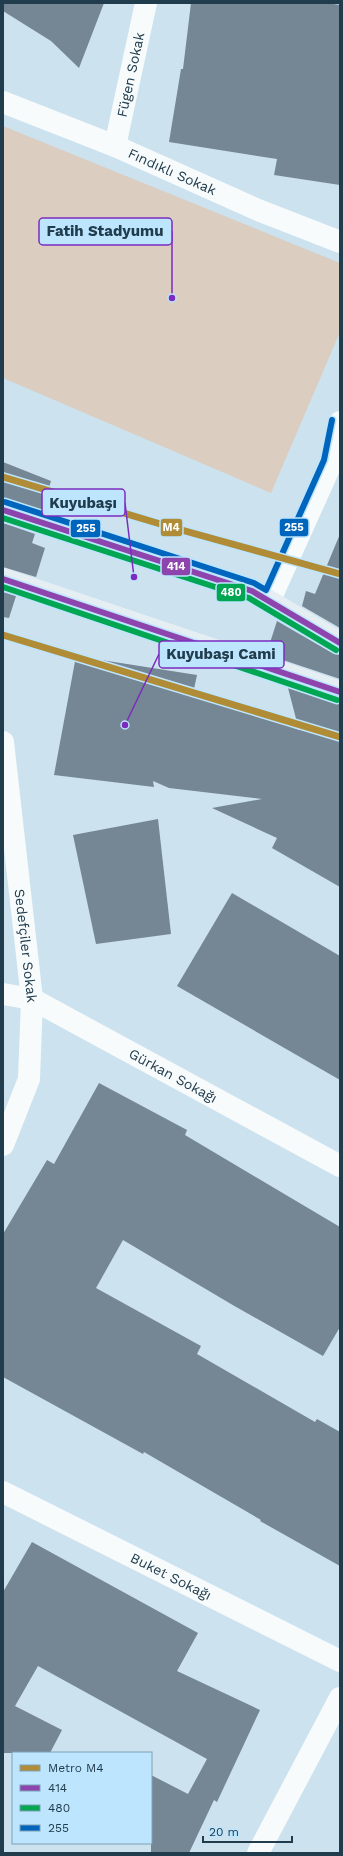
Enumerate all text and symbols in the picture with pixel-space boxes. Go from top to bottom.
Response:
street label: Fügen Sokak [113,31,147,119]
street label: Fındıklı Sokak [126,145,219,198]
callout: Fatih Stadyumu [39,218,172,245]
text: Fatih Stadyumu [47,222,163,240]
callout: Kuyubaşı [42,489,125,516]
text: Kuyubaşı [49,494,117,512]
line badge: M4 [160,518,183,537]
line badge: 255 [279,518,309,537]
line badge: 255 [70,519,101,538]
text: M4 [162,521,180,534]
text: 255 [284,521,304,534]
text: 255 [76,522,96,535]
line badge: 414 [161,557,191,576]
text: 414 [167,560,185,573]
line badge: 480 [216,583,246,602]
text: 480 [220,586,242,599]
callout: Kuyubaşı Cami [159,641,284,668]
text: Kuyubaşı Cami [166,645,276,663]
street label: Sedefçiler Sokak [12,888,40,1003]
street label: Gürkan Sokağı [126,1045,220,1106]
street label: Buket Sokağı [128,1549,214,1603]
legend [12,1752,152,1844]
text: Metro M4 [48,1761,104,1775]
text: 414 [48,1781,67,1795]
text: 480 [48,1801,70,1815]
scale bar [203,1818,292,1844]
text: 255 [48,1821,69,1835]
text: 20 m [209,1825,239,1839]

